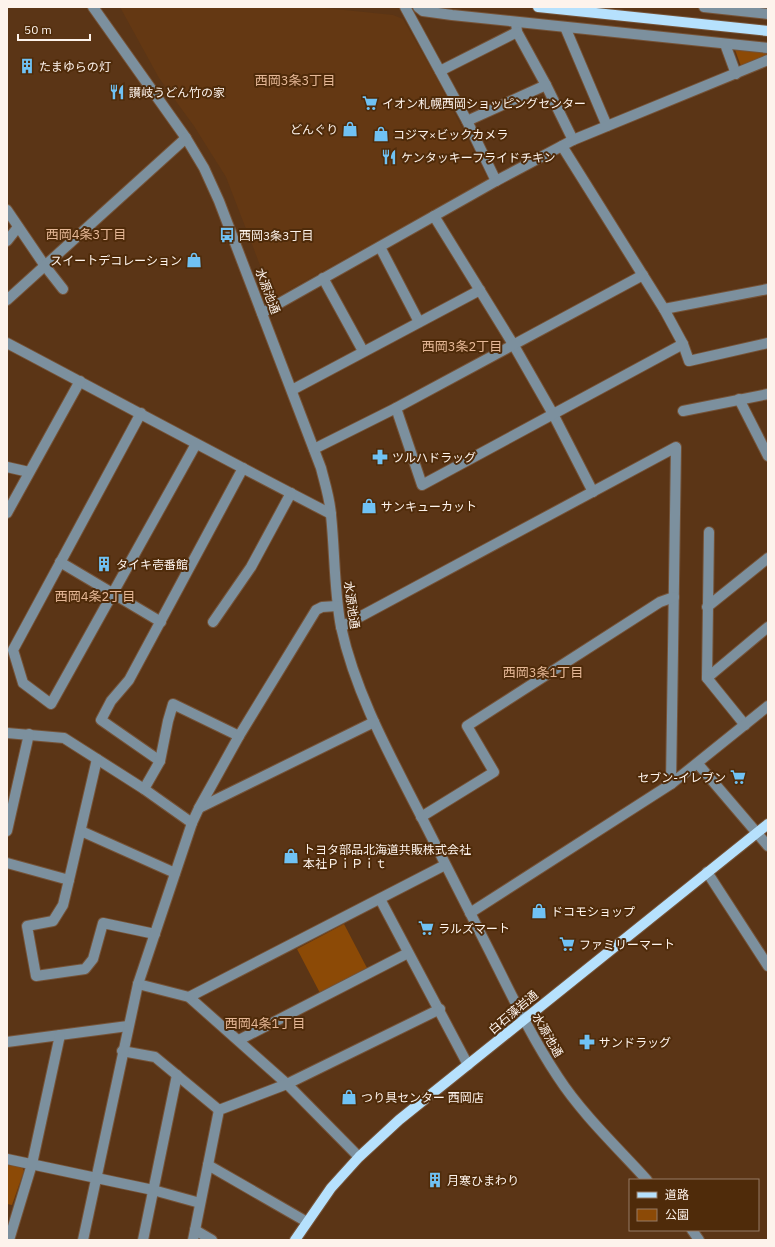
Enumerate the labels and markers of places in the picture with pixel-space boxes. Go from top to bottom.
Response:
building icon: たまゆらの灯 [18,57,36,75]
place label: たまゆらの灯 [39,59,111,74]
restaurant icon: 讃岐うどん竹の家 [108,83,126,101]
place label: 讃岐うどん竹の家 [129,85,225,100]
supermarket icon: イオン札幌西岡ショッピングセンター [361,94,379,112]
place label: イオン札幌西岡ショッピングセンター [382,96,586,111]
shop icon: どんぐり [341,120,359,138]
place label: どんぐり [290,122,338,137]
shop icon: コジマ×ビックカメラ [372,125,390,143]
place label: コジマ×ビックカメラ [393,127,508,142]
restaurant icon: ケンタッキーフライドチキン [380,148,398,166]
place label: ケンタッキーフライドチキン [401,150,556,165]
bus stop icon: 西岡3条3丁目 [218,226,236,244]
place label: 西岡3条3丁目 [239,228,313,243]
shop icon: スイートデコレーション [185,251,203,269]
place label: スイートデコレーション [50,253,182,268]
pharmacy icon: ツルハドラッグ [371,448,389,466]
place label: ツルハドラッグ [392,450,476,465]
shop icon: サンキューカット [360,497,378,515]
place label: サンキューカット [381,499,477,514]
building icon: タイキ壱番館 [95,555,113,573]
place label: タイキ壱番館 [116,557,188,572]
supermarket icon: セブン-イレブン [729,768,747,786]
place label: セブン-イレブン [637,770,726,785]
place label: トヨタ部品北海道共販株式会社 本社ＰｉＰｉｔ [303,842,471,871]
shop icon: トヨタ部品北海道共販株式会社 本社ＰｉＰｉｔ [282,847,300,865]
shop icon: ドコモショップ [530,902,548,920]
place label: ドコモショップ [551,904,635,919]
supermarket icon: ラルズマート [417,919,435,937]
place label: ラルズマート [438,921,510,936]
supermarket icon: ファミリーマート [558,935,576,953]
place label: ファミリーマート [579,937,675,952]
pharmacy icon: サンドラッグ [578,1033,596,1051]
place label: サンドラッグ [599,1035,671,1050]
shop icon: つり具センター 西岡店 [340,1088,358,1106]
place label: つり具センター 西岡店 [361,1090,484,1105]
building icon: 月寒ひまわり [426,1171,444,1189]
place label: 月寒ひまわり [447,1173,519,1188]

